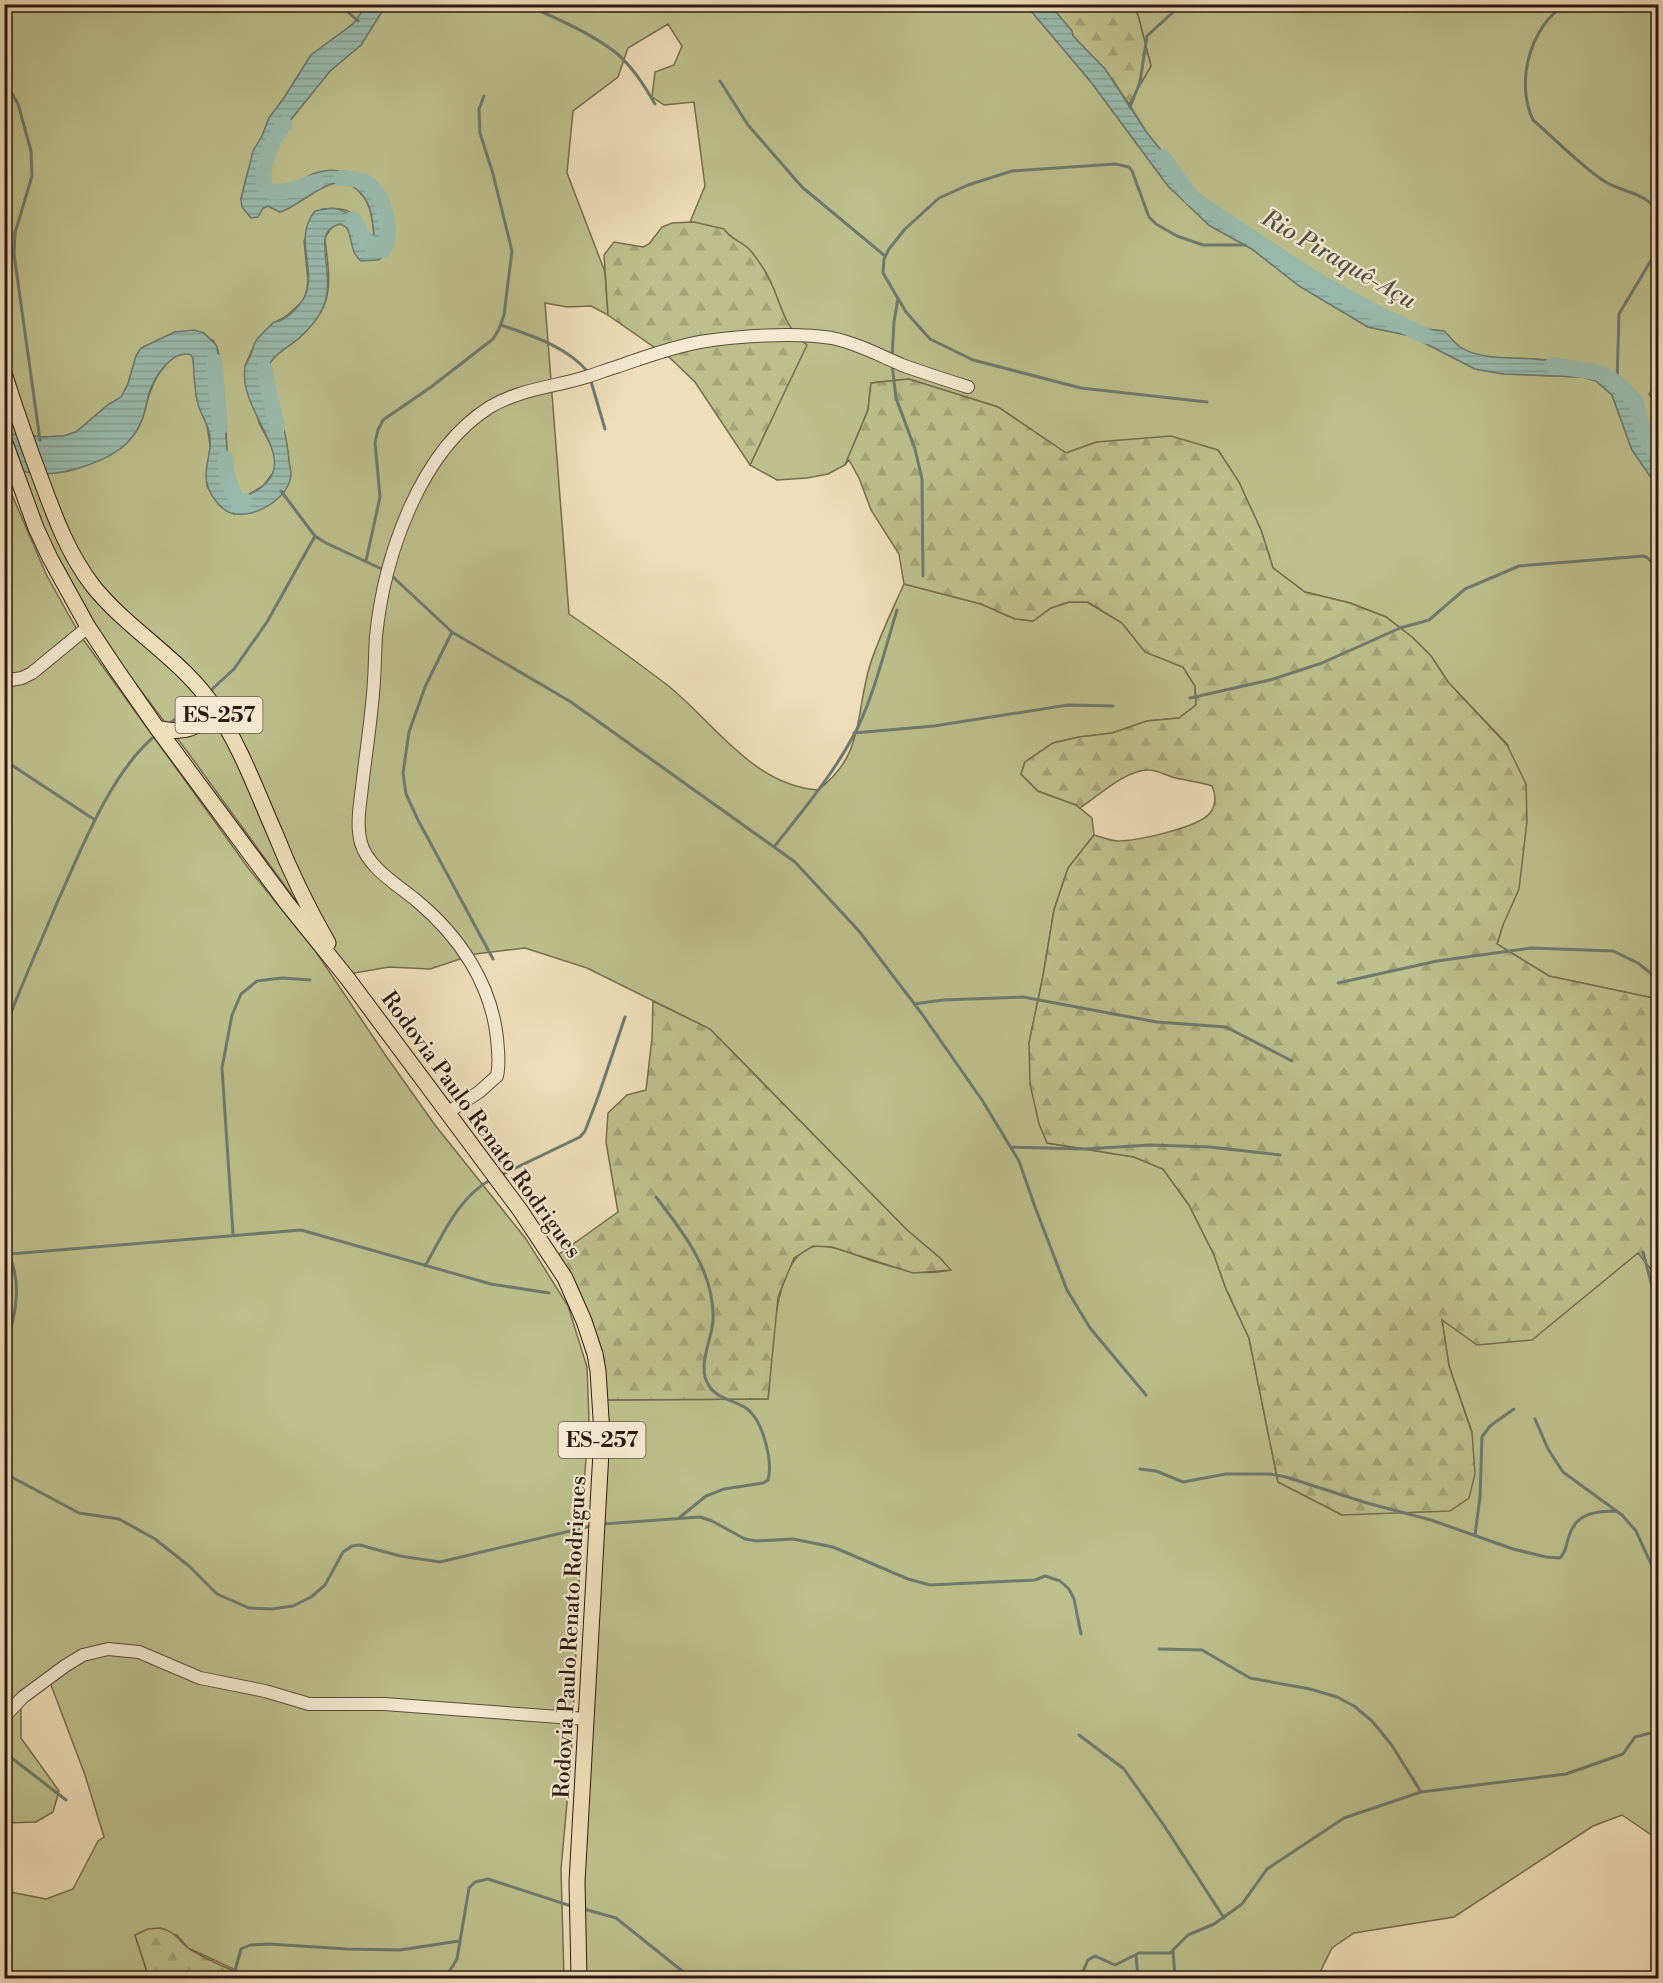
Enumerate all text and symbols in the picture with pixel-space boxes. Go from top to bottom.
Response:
water label: Rio Piraquê-Açu [1255,203,1421,316]
road number: ES-257 [176,697,262,733]
street label: Rodovia Paulo Renato Rodrigues [375,986,587,1264]
road number: ES-257 [558,1422,646,1458]
street label: Rodovia Paulo Renato Rodrigues [549,1475,592,1799]

